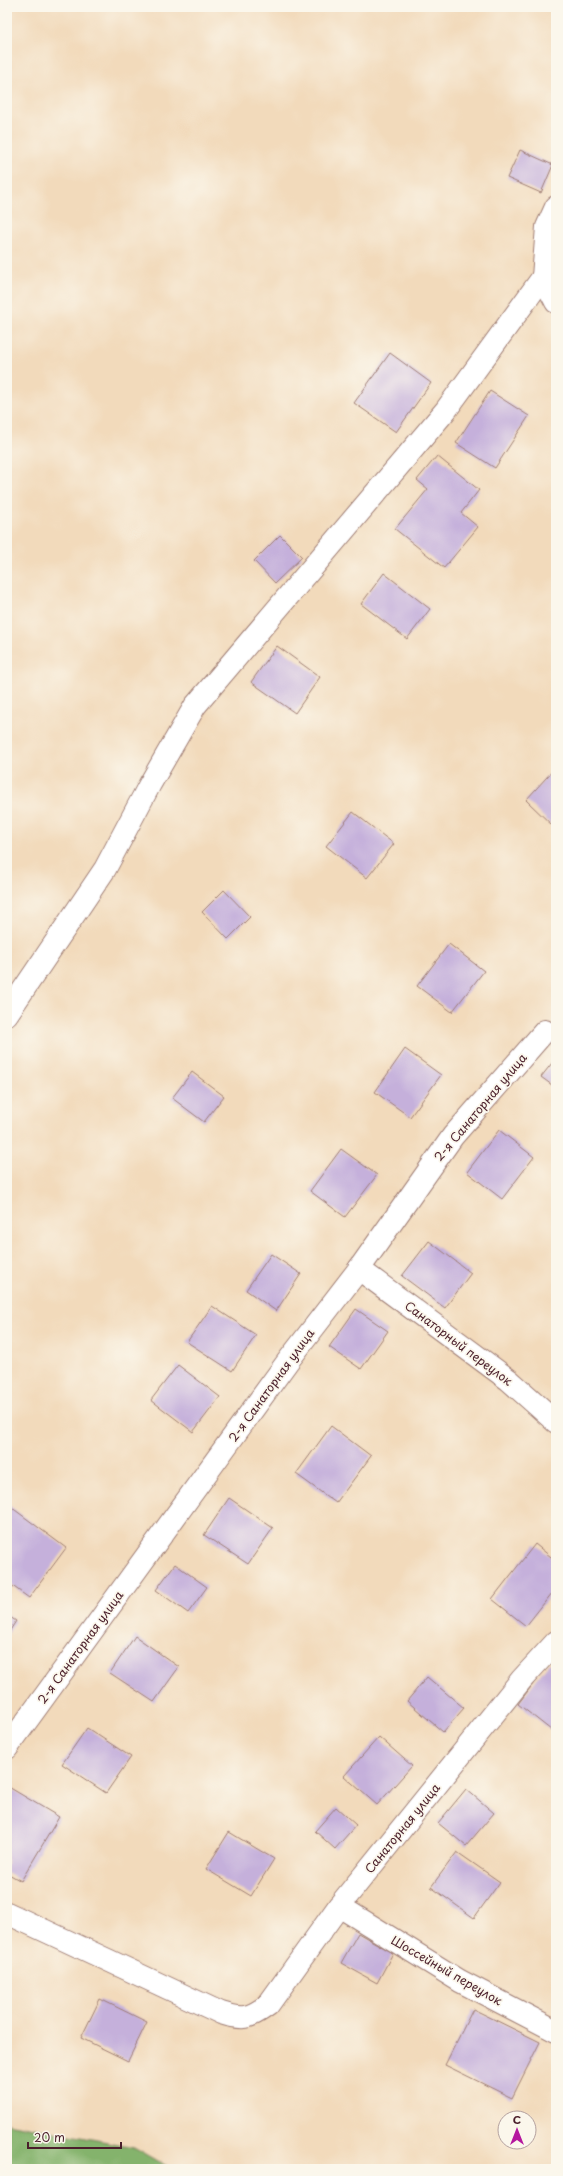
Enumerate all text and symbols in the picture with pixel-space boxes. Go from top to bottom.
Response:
street label: 2-я Санаторная улица [429,1049,531,1165]
street label: Санаторный переулок [401,1296,517,1390]
street label: 2-я Санаторная улица [224,1324,319,1445]
street label: 2-я Санаторная улица [33,1586,128,1707]
street label: Санаторная улица [360,1779,444,1877]
street label: Шоссейный переулок [388,1931,507,2010]
north arrow [497,2110,537,2150]
text: С [513,2111,521,2128]
scale bar [28,2124,121,2150]
text: 20 m [34,2128,65,2146]

